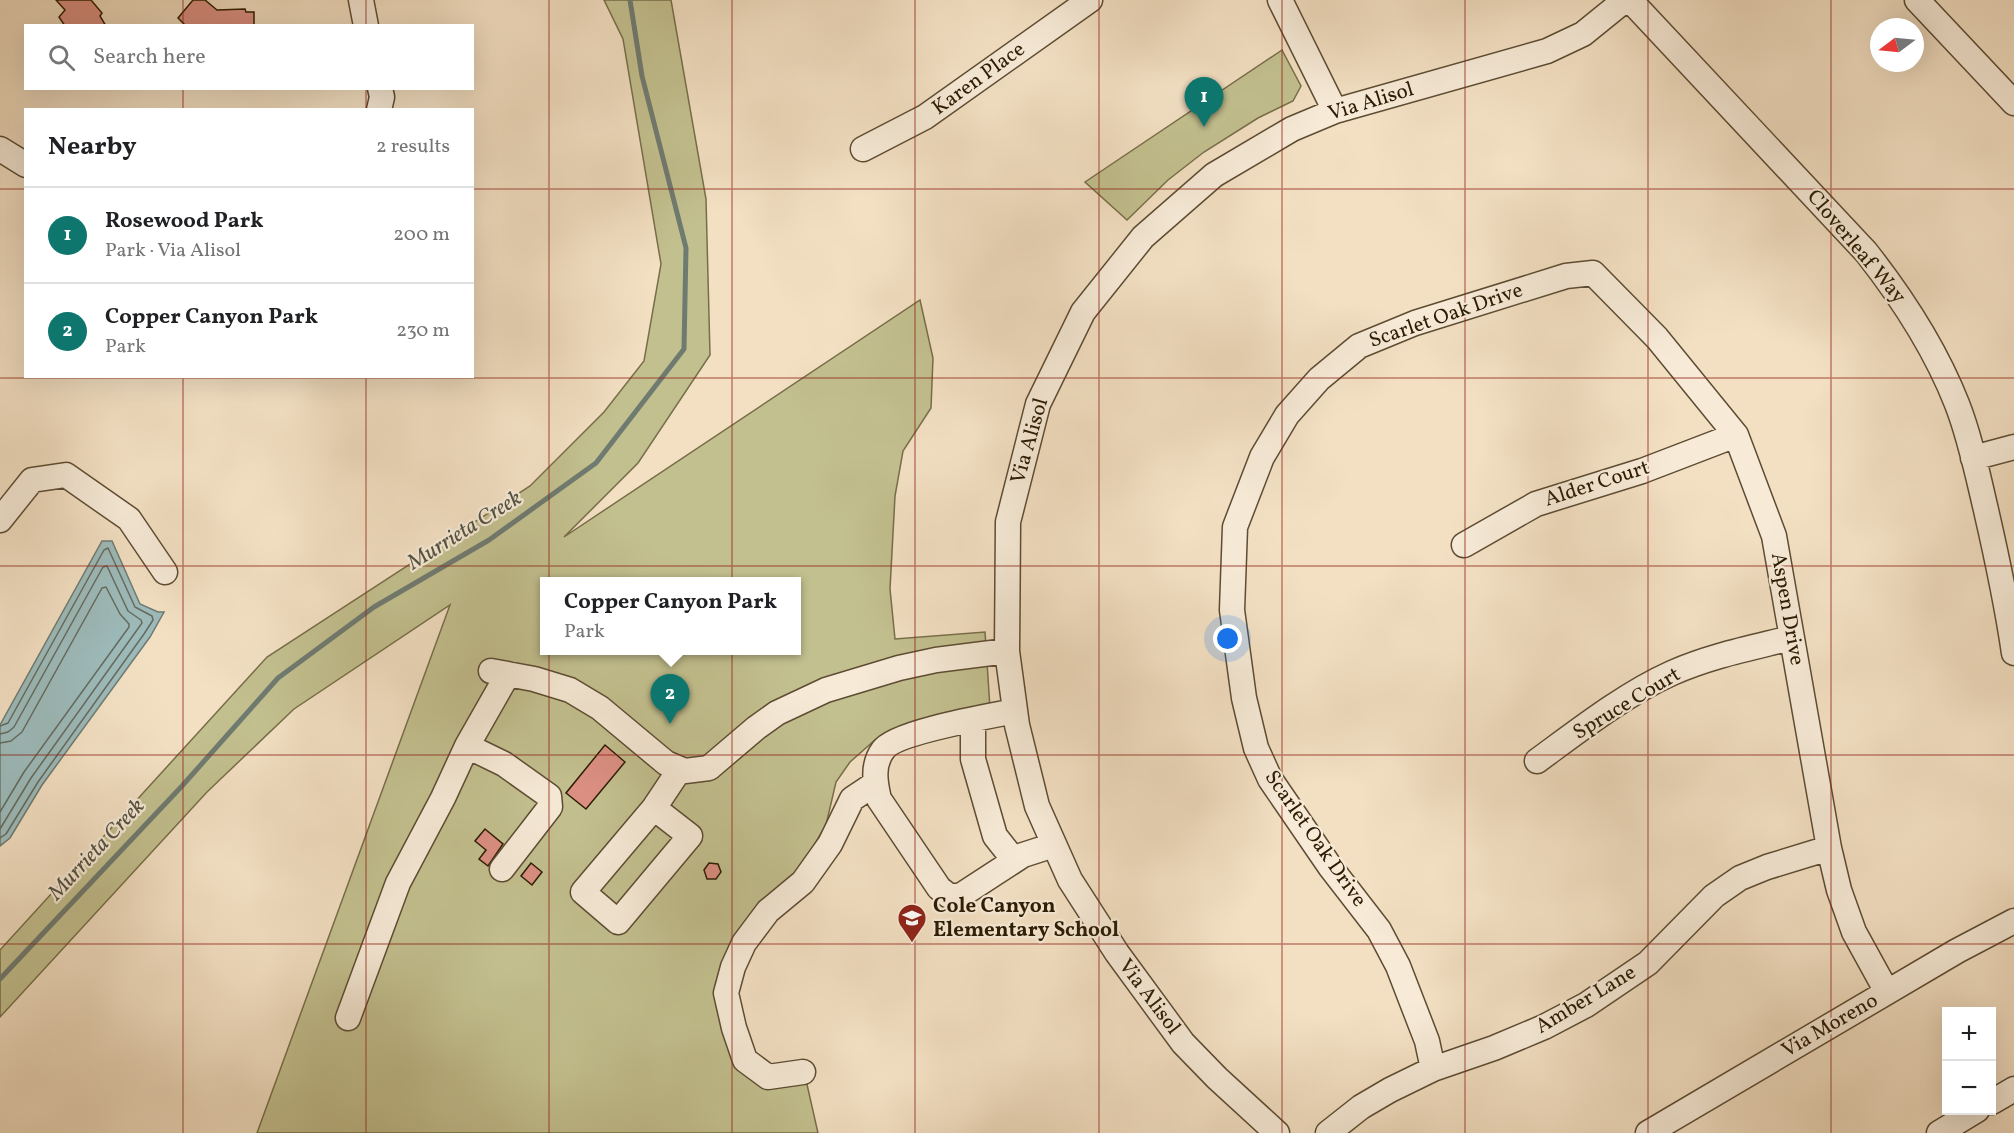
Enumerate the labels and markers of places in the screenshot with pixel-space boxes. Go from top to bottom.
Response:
pin: 1 [1184,78,1224,127]
pin: 2 [650,674,690,724]
place label: Cole Canyon Elementary School [933,892,1119,945]
school or university icon: Cole Canyon Elementary School [896,902,928,944]

